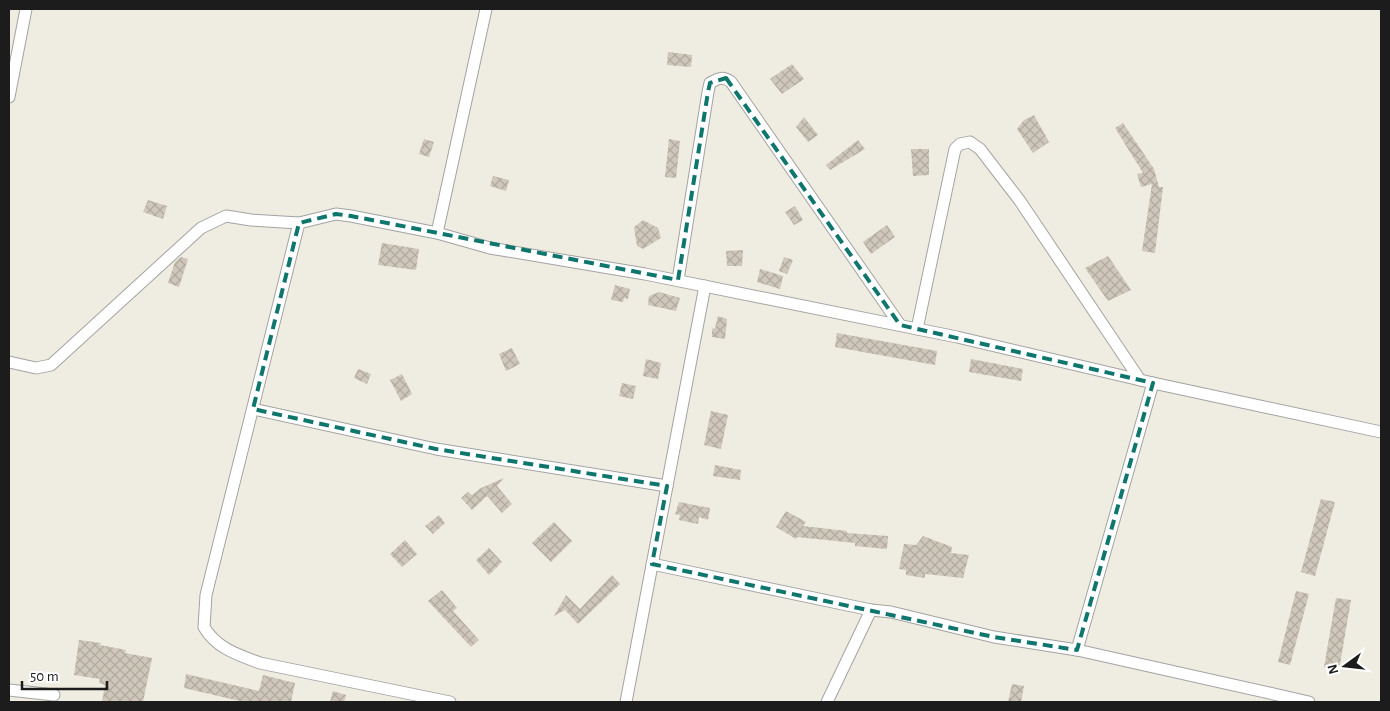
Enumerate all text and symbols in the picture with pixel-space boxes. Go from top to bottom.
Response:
north arrow [1320,641,1370,691]
scale bar [22,658,108,690]
text: N [1325,663,1341,676]
text: 50 m [30,669,59,684]

